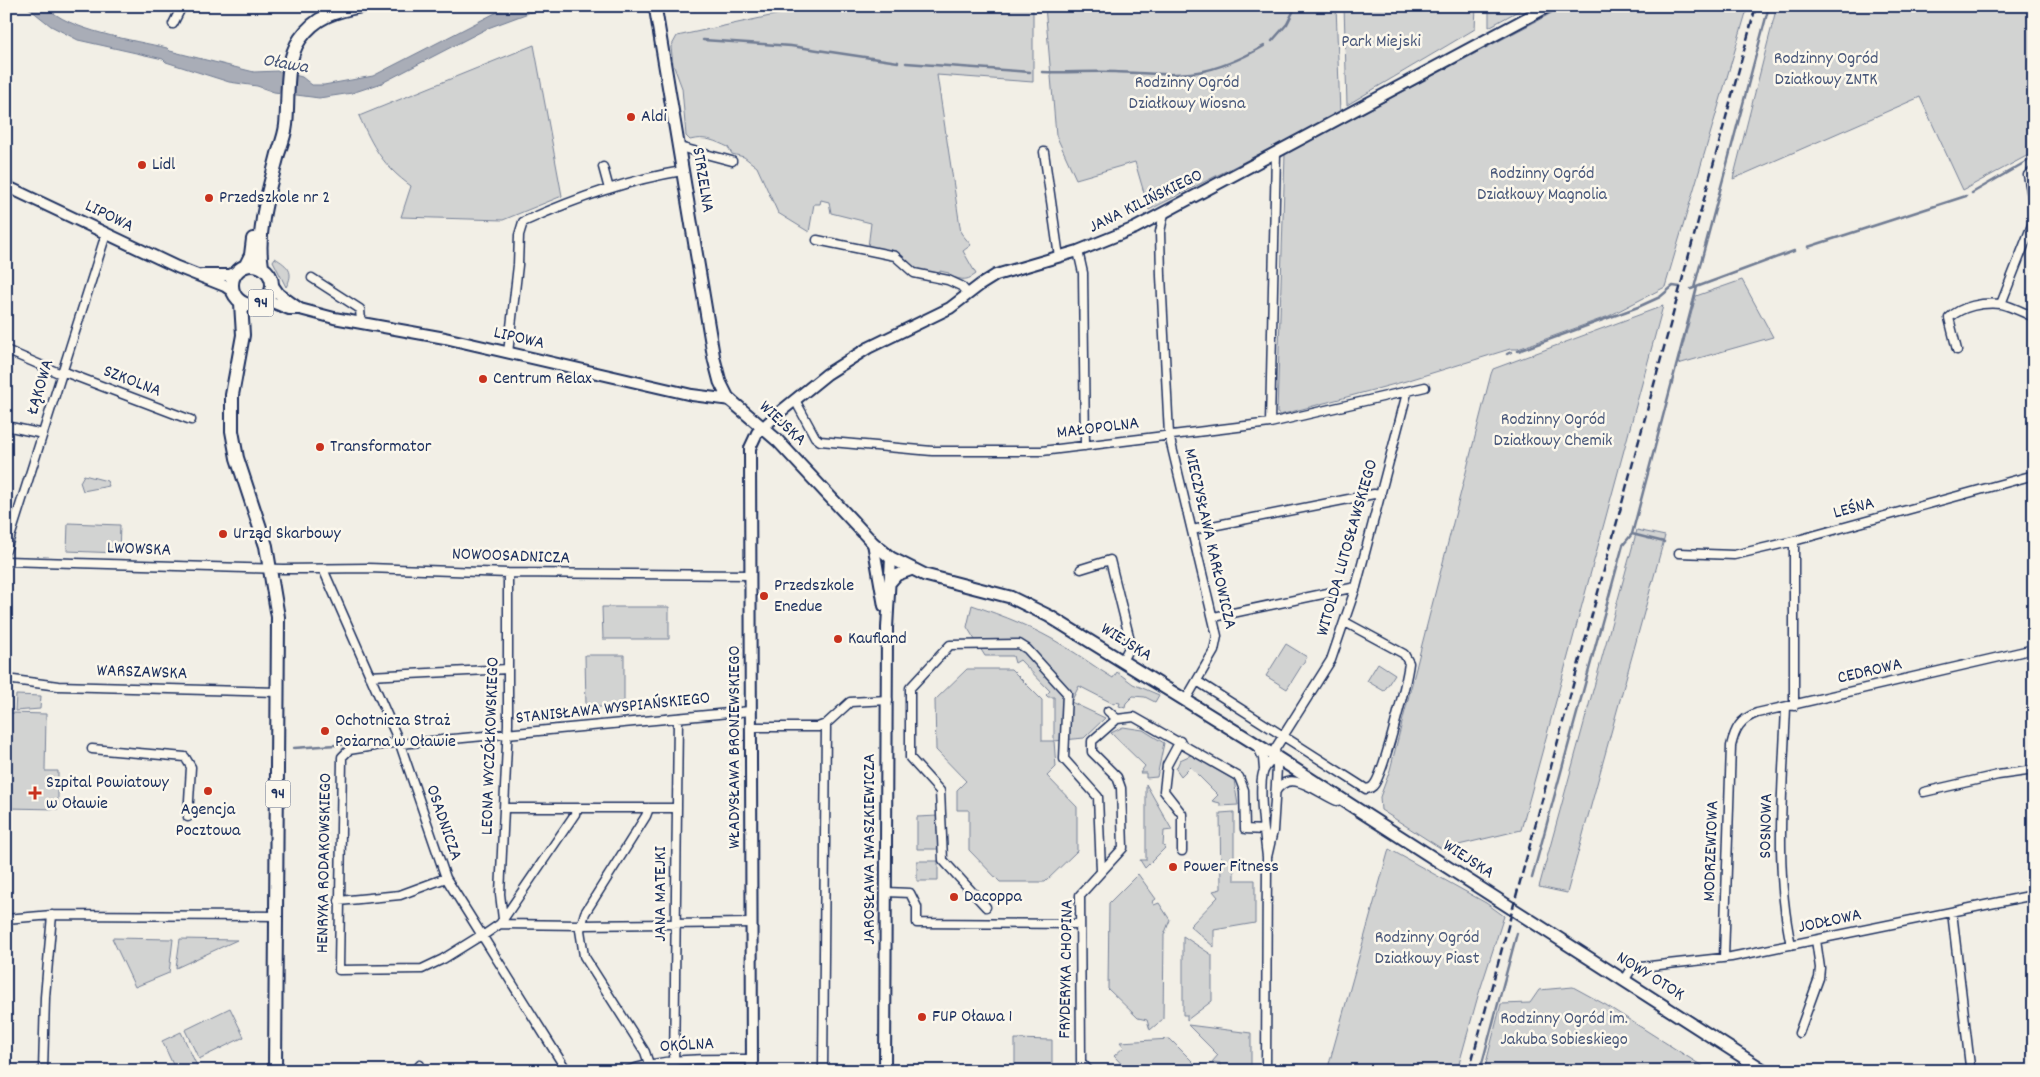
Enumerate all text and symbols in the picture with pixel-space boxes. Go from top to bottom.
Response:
park label: Park Miejski [1341,30,1421,55]
park label: Rodzinny Ogród Działkowy ZNTK [1774,47,1878,93]
water label: Oława [260,48,311,82]
park label: Rodzinny Ogród Działkowy Wiosna [1129,71,1246,117]
place label: Aldi [641,105,667,130]
marker: Aldi [625,111,637,123]
street label: STRZELNA [684,145,720,215]
place label: Lidl [152,153,176,178]
marker: Lidl [136,159,148,171]
park label: Rodzinny Ogród Działkowy Magnolia [1477,162,1608,208]
street label: JANA KILIŃSKIEGO [1085,164,1207,240]
place label: Przedszkole nr 2 [219,186,330,211]
marker: Przedszkole nr 2 [203,192,215,204]
street label: LIPOWA [80,194,138,240]
road number: 94 [248,290,274,316]
street label: LIPOWA [491,321,547,357]
street label: ŁĄKOWA [21,356,61,418]
street label: SZKOLNA [99,359,165,405]
place label: Centrum Relax [493,367,592,392]
marker: Centrum Relax [477,373,489,385]
street label: WIEJSKA [753,396,811,453]
park label: Rodzinny Ogród Działkowy Chemik [1494,408,1612,454]
street label: MAŁOPOLNA [1055,412,1141,446]
place label: Transformator [330,435,432,460]
marker: Transformator [314,441,326,453]
street label: MIECZYSŁAWA KARŁOWICZA [1176,446,1242,632]
street label: WITOLDA LUTOSŁAWSKIEGO [1311,457,1385,639]
street label: LEŚNA [1831,491,1878,526]
place label: Urząd Skarbowy [233,522,342,547]
marker: Urząd Skarbowy [217,528,229,540]
street label: LWOWSKA [106,536,172,564]
street label: NOWOOSADNICZA [451,542,571,572]
place label: Przedszkole Enedue [774,574,854,620]
marker: Przedszkole Enedue [758,590,770,602]
street label: WIEJSKA [1095,617,1157,669]
place label: Kaufland [848,627,907,652]
marker: Kaufland [832,633,844,645]
street label: WŁADYSŁAWA BRONIEWSKIEGO [723,645,748,849]
street label: CEDROWA [1835,652,1905,692]
street label: LEONA WYCZÓŁKOWSKIEGO [475,656,507,836]
street label: WARSZAWSKA [96,659,188,687]
street label: STANISŁAWA WYSPIAŃSKIEGO [515,686,711,732]
place label: Ochotnicza Straż Pożarna w Oławie [335,709,456,755]
marker: Ochotnicza Straż Pożarna w Oławie [319,725,331,737]
street label: JAROSŁAWA IWASZKIEWICZA [858,753,883,945]
place label: Szpital Powiatowy w Oławie [46,771,170,817]
street label: HENRYKA RODAKOWSKIEGO [311,773,339,953]
road number: 94 [266,781,290,808]
street label: OSADNICZA [418,782,468,864]
marker: Agencja Pocztowa [202,785,214,797]
marker: Szpital Powiatowy w Oławie [28,786,42,800]
street label: SOSNOWA [1754,793,1780,859]
place label: Agencja Pocztowa [176,798,241,844]
street label: MODRZEWIOWA [1698,800,1726,902]
street label: WIEJSKA [1437,834,1499,886]
street label: JANA MATEJKI [649,846,674,942]
place label: Power Fitness [1183,855,1279,880]
marker: Power Fitness [1167,861,1179,873]
place label: Dacoppa [964,885,1023,910]
marker: Dacoppa [948,891,960,903]
street label: FRYDERYKA CHOPINA [1053,899,1081,1039]
street label: JODŁOWA [1796,903,1864,941]
park label: Rodzinny Ogród Działkowy Piast [1375,926,1480,972]
street label: NOWY OTOK [1611,946,1689,1008]
place label: FUP Oława 1 [932,1005,1012,1030]
park label: Rodzinny Ogród im. Jakuba Sobieskiego [1500,1007,1628,1053]
marker: FUP Oława 1 [916,1011,928,1023]
street label: OKÓLNA [659,1032,715,1060]

